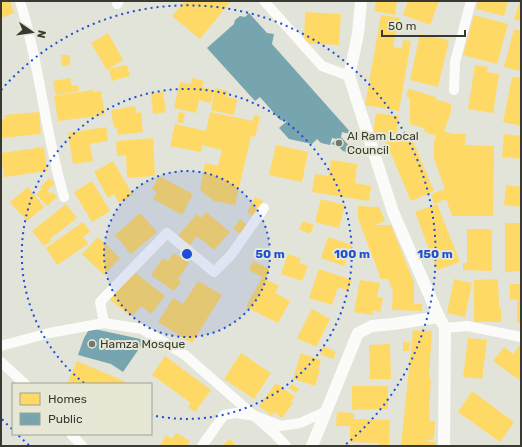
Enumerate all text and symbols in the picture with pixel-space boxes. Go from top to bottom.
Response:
north arrow [12,12,52,52]
scale bar [382,12,465,38]
text: 50 m [388,19,416,33]
text: N [34,29,48,40]
place label: Al Ram Local Council [347,129,419,157]
marker: Al Ram Local Council [334,138,344,148]
centre of rings [180,247,194,261]
text: 50 m [255,247,285,261]
text: 100 m [334,247,370,261]
text: 150 m [417,247,453,261]
place label: Hamza Mosque [100,337,185,351]
marker: Hamza Mosque [87,339,97,349]
legend [12,383,152,435]
text: Homes [48,392,87,406]
text: Public [48,412,83,426]

